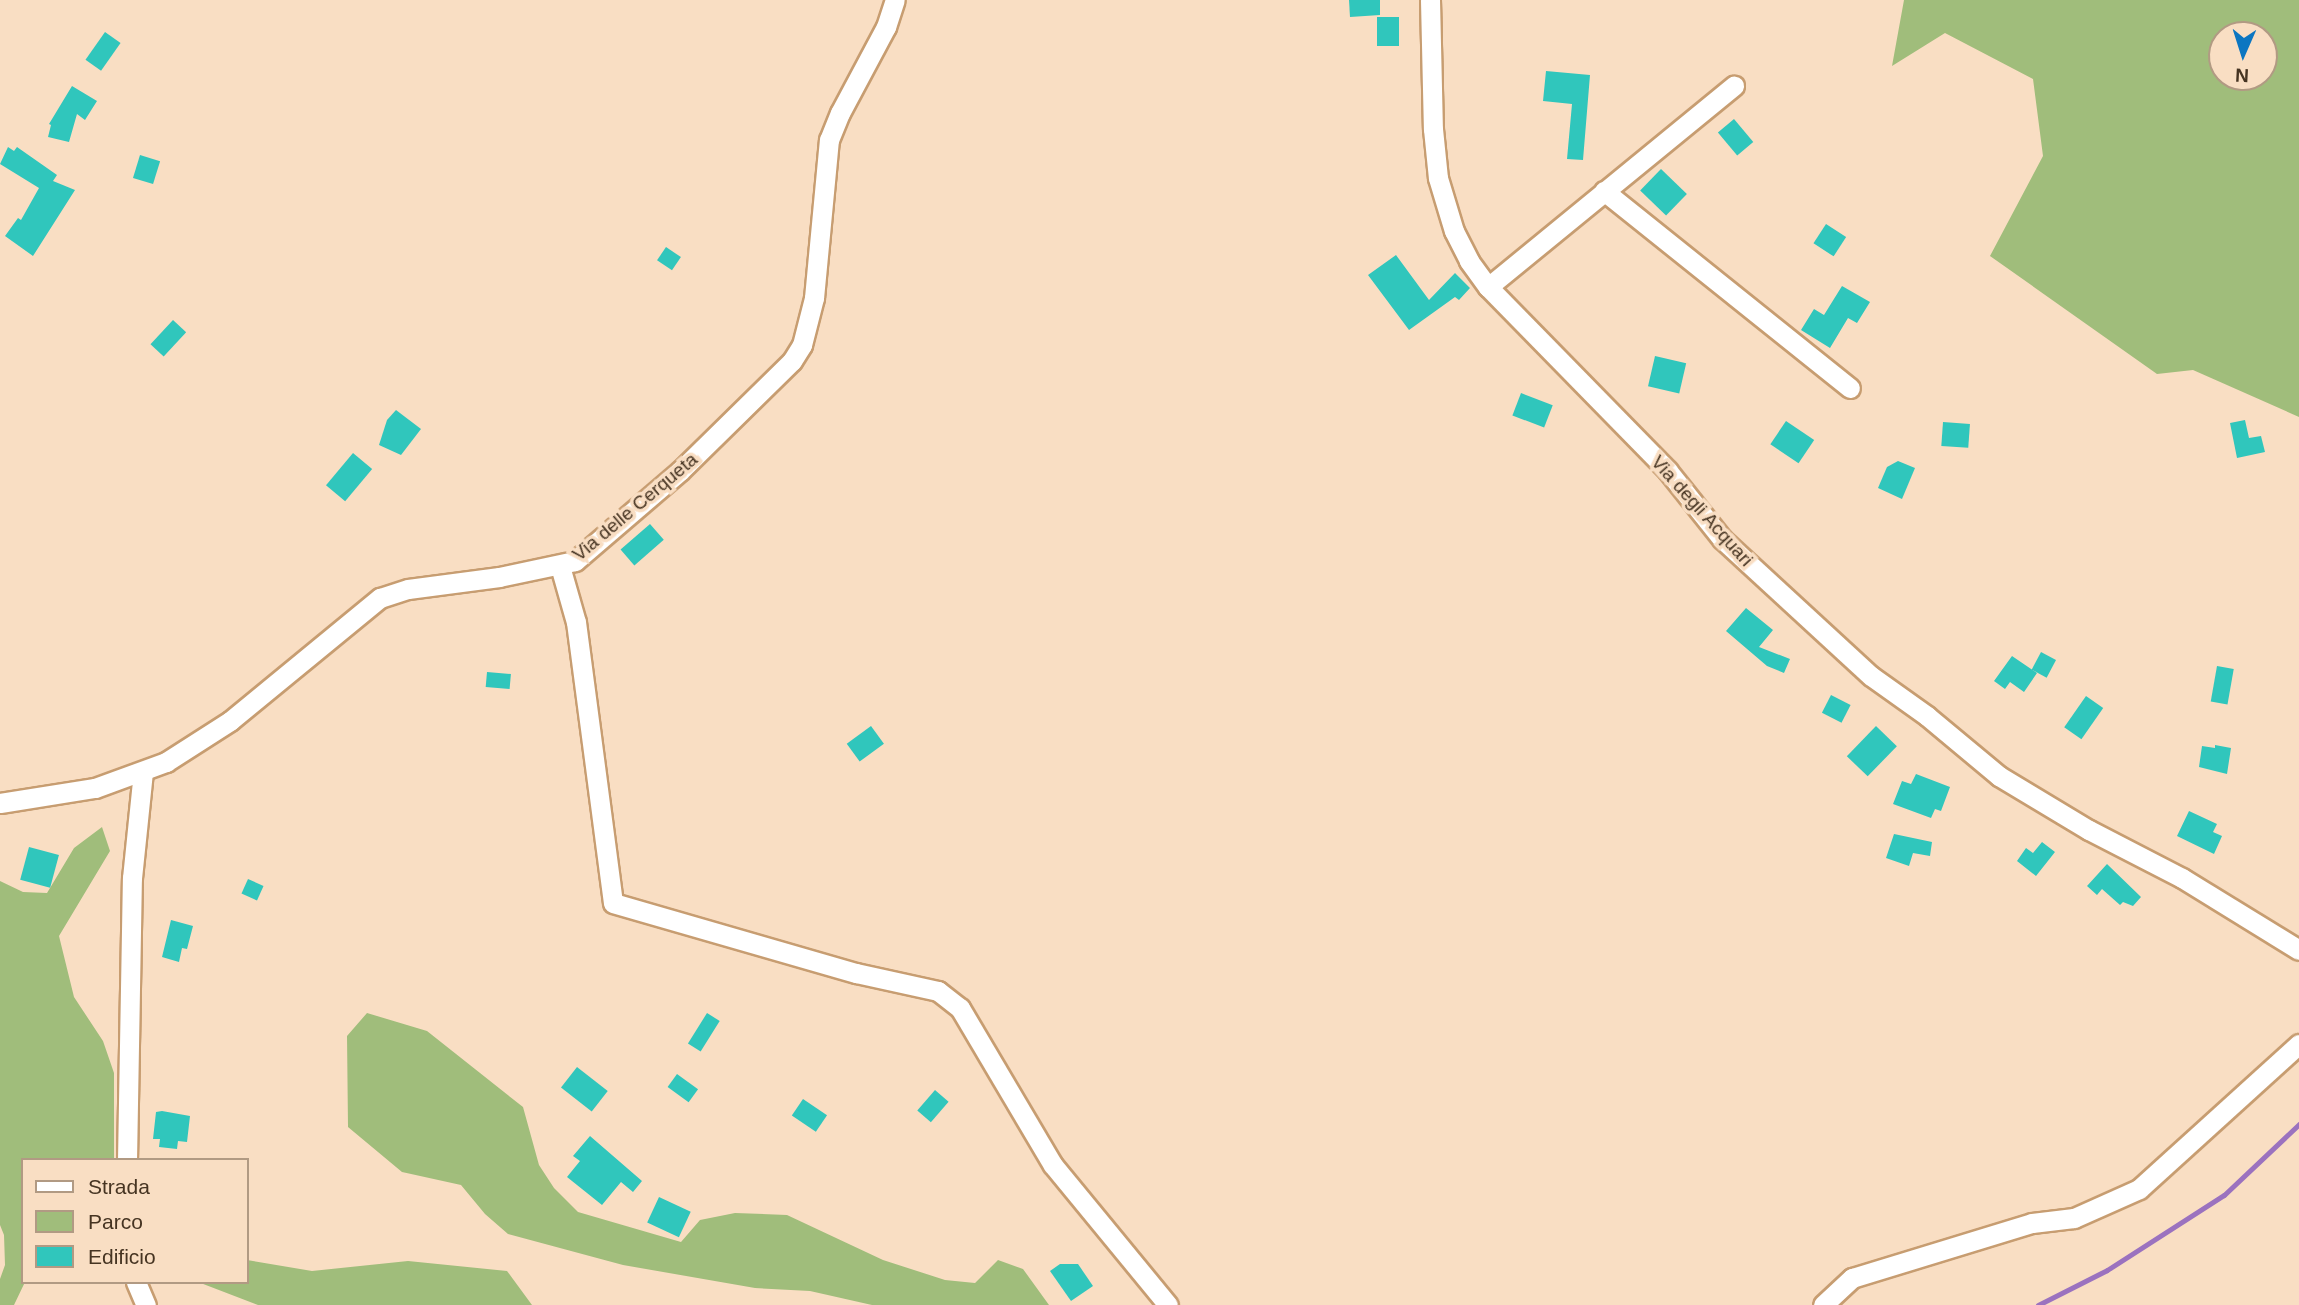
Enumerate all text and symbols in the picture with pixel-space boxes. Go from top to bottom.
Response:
north arrow [2208,21,2278,91]
text: N [2235,65,2249,86]
street label: Via delle Cerqueta [568,448,702,566]
street label: Via degli Acquari [1646,451,1758,571]
legend [21,1158,248,1284]
text: Strada [88,1175,150,1198]
text: Parco [88,1210,143,1233]
text: Edificio [88,1245,156,1268]

